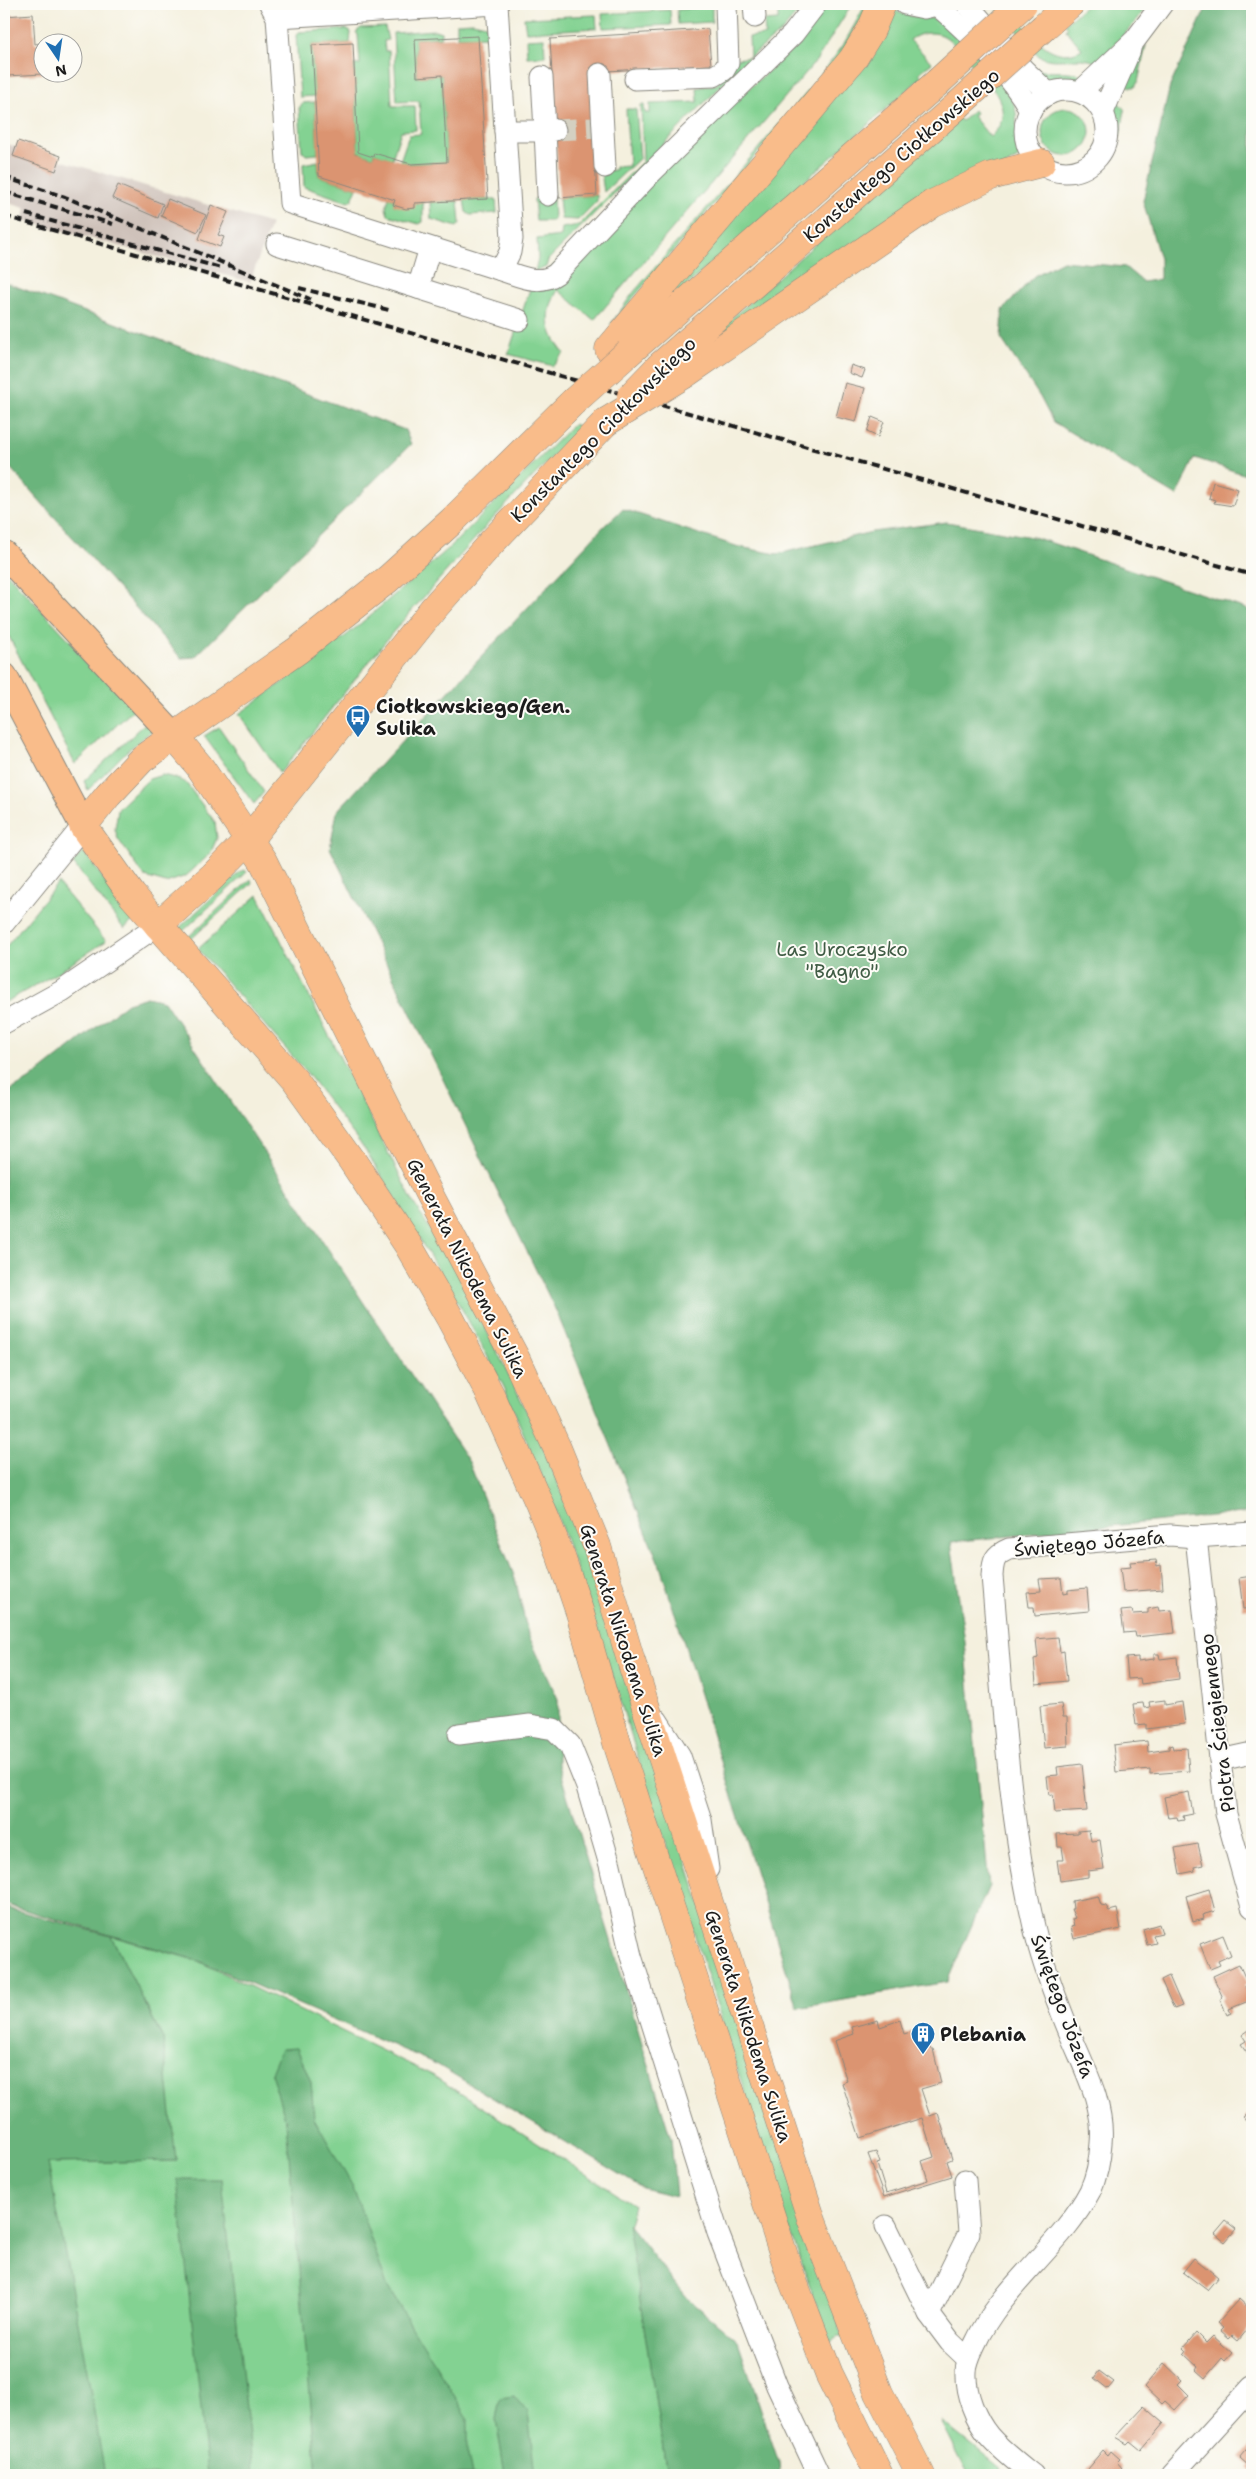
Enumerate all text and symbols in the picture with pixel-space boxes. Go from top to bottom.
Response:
north arrow [32,32,82,82]
text: N [53,61,68,81]
street label: Konstantego Ciołkowskiego [798,63,1005,248]
street label: Konstantego Ciołkowskiego [505,331,702,528]
place label: Ciołkowskiego/Gen. Sulika [376,694,571,741]
bus stop icon: Ciołkowskiego/Gen. Sulika [345,704,371,738]
park label: Las Uroczysko "Bagno" [776,937,908,984]
street label: Generała Nikodema Sulika [401,1154,534,1382]
street label: Generała Nikodema Sulika [574,1521,673,1760]
street label: Świętego Józefa [1013,1523,1166,1563]
street label: Piotra Ściegiennego [1193,1632,1241,1814]
street label: Generała Nikodema Sulika [699,1907,798,2146]
street label: Świętego Józefa [1025,1931,1101,2082]
building icon: Plebania [910,2021,936,2055]
place label: Plebania [940,2022,1026,2047]

